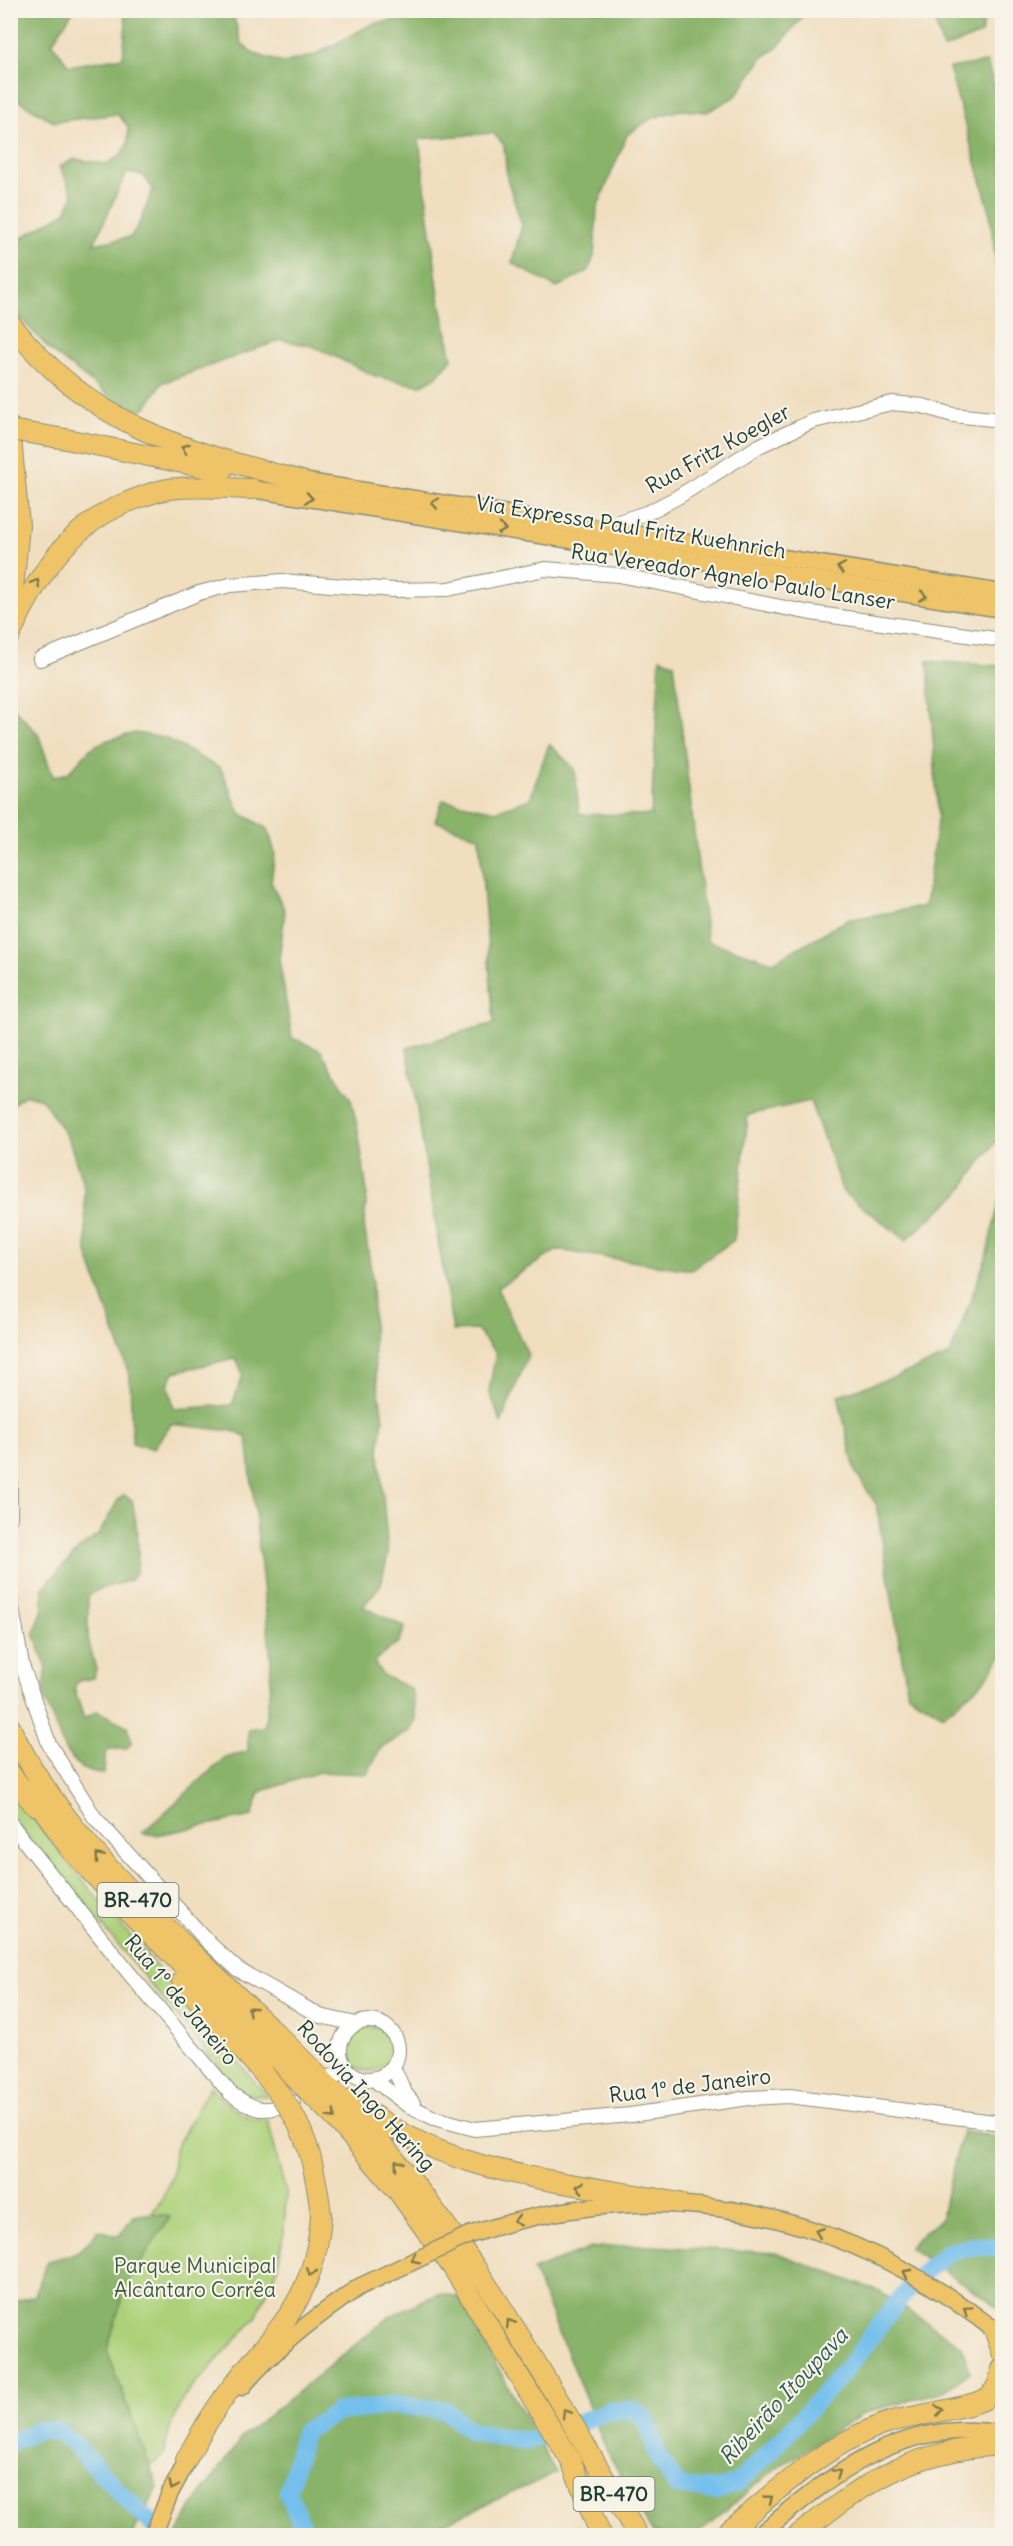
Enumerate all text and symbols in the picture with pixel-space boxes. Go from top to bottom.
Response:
street label: Rua Fritz Koegler [641,398,795,499]
one-way arrow [180,443,191,456]
street label: Via Expressa Paul Fritz Kuehnrich [474,489,788,564]
one-way arrow [305,492,314,504]
one-way arrow [430,497,440,510]
one-way arrow [497,523,507,535]
street label: Rua Vereador Agnelo Paulo Lanser [569,538,897,616]
one-way arrow [836,562,846,575]
one-way arrow [29,578,41,589]
one-way arrow [917,589,927,602]
one-way arrow [95,1853,106,1864]
road number: BR-470 [98,1883,178,1917]
street label: Rua 1º de Janeiro [119,1929,244,2071]
one-way arrow [247,2006,258,2017]
street label: Rodovia Ingo Hering [291,2015,441,2177]
street label: Rua 1º de Janeiro [608,2062,772,2109]
one-way arrow [325,2107,336,2118]
one-way arrow [394,2160,405,2171]
one-way arrow [576,2182,585,2194]
one-way arrow [513,2213,523,2226]
one-way arrow [815,2227,825,2240]
park label: Parque Municipal Alcântaro Corrêa [114,2252,276,2303]
one-way arrow [411,2252,422,2263]
one-way arrow [305,2266,318,2277]
one-way arrow [903,2269,913,2280]
one-way arrow [963,2306,974,2317]
one-way arrow [506,2319,518,2329]
water label: Ribeirão Itoupava [713,2321,854,2470]
one-way arrow [933,2404,943,2417]
one-way arrow [561,2409,573,2419]
one-way arrow [831,2469,841,2481]
road number: BR-470 [574,2477,654,2511]
one-way arrow [169,2480,181,2491]
one-way arrow [762,2495,773,2506]

